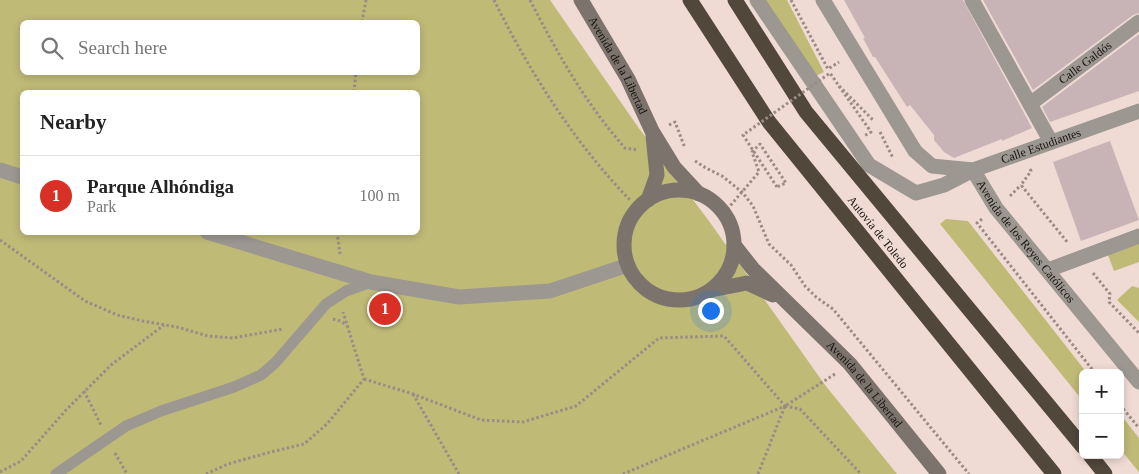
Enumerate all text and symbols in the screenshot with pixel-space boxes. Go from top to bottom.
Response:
street label: Avenida de la Libertad [585,14,650,116]
search box [20,20,420,75]
icon: search [38,34,66,62]
text: Search here [78,37,167,58]
street label: Calle Galdós [1056,38,1115,87]
text: Nearby [40,110,107,134]
street label: Calle Estudiantes [999,125,1083,166]
text: Parque Alhóndiga [87,176,234,197]
street label: Avenida de los Reyes Católicos [974,178,1078,306]
text: 1 [52,187,60,204]
text: 100 m [360,187,400,204]
street label: Autovía de Toledo [845,193,911,271]
text: Park [87,198,116,215]
pin: 1 [369,290,401,328]
your location [698,298,724,324]
street label: Avenida de la Libertad [824,338,905,430]
map controls [1079,369,1124,459]
button: + [1079,369,1124,414]
button: − [1079,414,1124,459]

